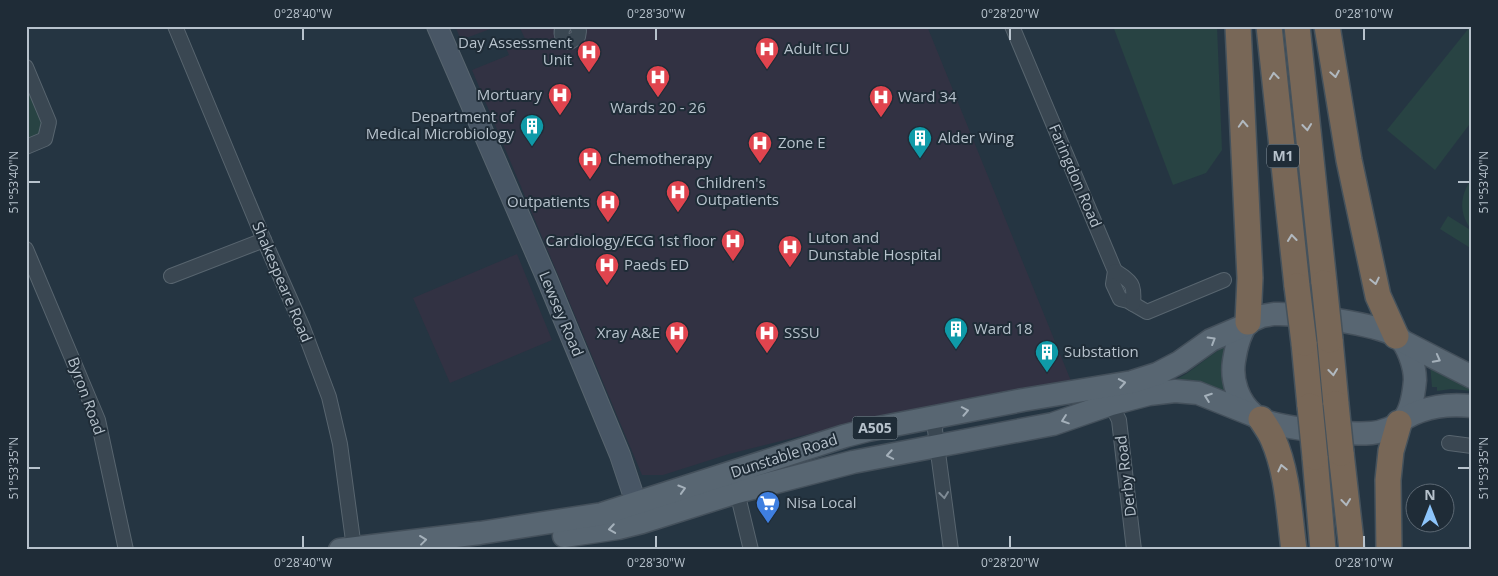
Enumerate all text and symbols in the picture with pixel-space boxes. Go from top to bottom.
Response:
text: 0°28'40"W [274,5,332,22]
text: 0°28'30"W [627,5,685,22]
text: 0°28'20"W [981,5,1039,22]
text: 0°28'10"W [1335,5,1393,22]
place label: Day Assessment Unit [458,32,572,69]
hospital icon: Adult ICU [754,36,780,70]
place label: Adult ICU [784,38,849,58]
hospital icon: Day Assessment Unit [576,39,602,73]
hospital icon: Wards 20 - 26 [645,64,671,98]
one-way arrow [1329,70,1339,79]
one-way arrow [1269,72,1280,80]
hospital icon: Mortuary [547,82,573,116]
place label: Mortuary [477,84,542,104]
hospital icon: Ward 34 [868,84,894,118]
place label: Ward 34 [898,86,957,106]
place label: Wards 20 - 26 [610,97,706,117]
place label: Department of Medical Microbiology [366,106,515,143]
building icon: Department of Medical Microbiology [519,113,545,147]
one-way arrow [1238,120,1249,128]
street label: Faringdon Road [1045,121,1107,230]
one-way arrow [1301,123,1312,131]
building icon: Alder Wing [907,125,933,159]
place label: Alder Wing [938,127,1014,147]
hospital icon: Zone E [747,130,773,164]
place label: Zone E [778,132,825,152]
road number: M1 [1267,144,1299,168]
hospital icon: Chemotherapy [577,146,603,180]
place label: Chemotherapy [608,148,713,168]
text: 51°53'40"N [5,151,22,213]
text: 51°53'40"N [1475,151,1492,213]
place label: Children's Outpatients [696,172,779,209]
hospital icon: Children's Outpatients [665,179,691,213]
hospital icon: Outpatients [595,189,621,223]
place label: Outpatients [507,191,590,211]
street label: Shakespeare Road [248,218,317,345]
place label: Luton and Dunstable Hospital [808,227,941,264]
hospital icon: Cardiology/ECG 1st floor [720,228,746,262]
place label: Cardiology/ECG 1st floor [546,230,716,250]
one-way arrow [1287,233,1298,241]
hospital icon: Luton and Dunstable Hospital [777,234,803,268]
hospital icon: Paeds ED [594,252,620,286]
place label: Paeds ED [624,254,689,274]
street label: Lewsey Road [535,268,589,359]
one-way arrow [1369,276,1380,285]
building icon: Ward 18 [943,316,969,350]
place label: Ward 18 [974,318,1033,338]
hospital icon: Xray A&E [664,320,690,354]
hospital icon: SSSU [754,320,780,354]
place label: Xray A&E [597,322,660,342]
place label: SSSU [784,322,820,342]
one-way arrow [1206,337,1215,347]
building icon: Substation [1034,339,1060,373]
place label: Substation [1064,341,1139,361]
one-way arrow [1432,353,1441,363]
street label: Byron Road [64,354,110,437]
one-way arrow [1327,368,1338,376]
one-way arrow [1118,379,1127,389]
one-way arrow [1204,393,1213,403]
one-way arrow [961,407,970,417]
one-way arrow [1061,415,1069,425]
road number: A505 [852,416,898,439]
street label: Dunstable Road [728,428,840,482]
street label: Derby Road [1110,434,1140,518]
text: 51°53'35"N [5,437,22,499]
text: 51°53'35"N [1475,437,1492,499]
one-way arrow [886,450,894,460]
one-way arrow [1277,464,1288,473]
north arrow [1406,484,1456,534]
one-way arrow [677,485,685,495]
text: N [1424,485,1436,504]
supermarket icon: Nisa Local [755,490,781,524]
place label: Nisa Local [786,492,857,512]
one-way arrow [938,492,949,500]
one-way arrow [1340,498,1351,506]
one-way arrow [608,523,616,534]
one-way arrow [419,535,427,545]
text: 0°28'40"W [274,554,332,571]
text: 0°28'30"W [627,554,685,571]
text: 0°28'20"W [981,554,1039,571]
text: 0°28'10"W [1335,554,1393,571]

